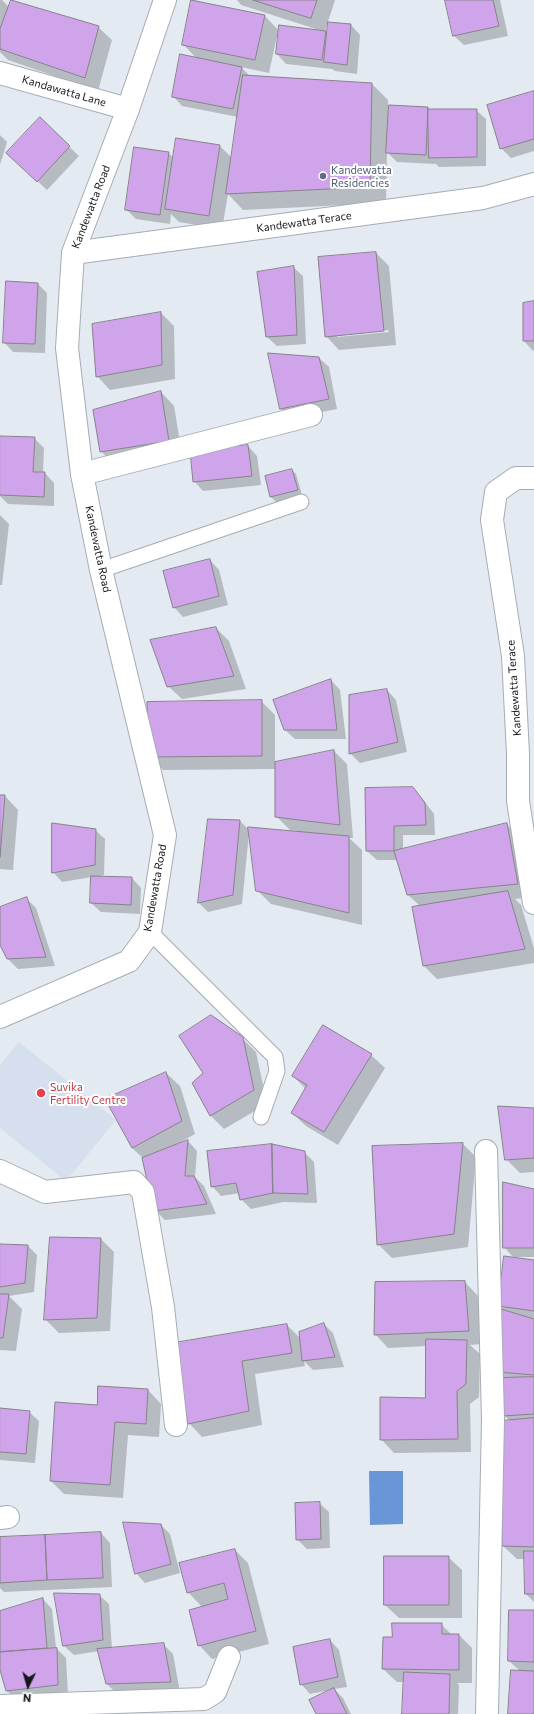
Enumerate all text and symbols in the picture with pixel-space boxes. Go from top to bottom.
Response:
street label: Kandawatta Lane [20,73,108,109]
street label: Kandewatta Road [69,163,113,251]
place label: Kandewatta Residencies [331,163,392,189]
marker: Kandewatta Residencies [318,171,328,181]
street label: Kandewatta Terace [256,209,352,235]
street label: Kandewatta Road [82,504,114,594]
street label: Kandewatta Terace [504,640,524,736]
street label: Kandewatta Road [141,843,169,933]
place label: Suvika Fertility Centre [50,1080,126,1106]
marker: Suvika Fertility Centre [35,1087,47,1099]
north arrow [8,1666,48,1706]
text: N [22,1692,32,1705]

